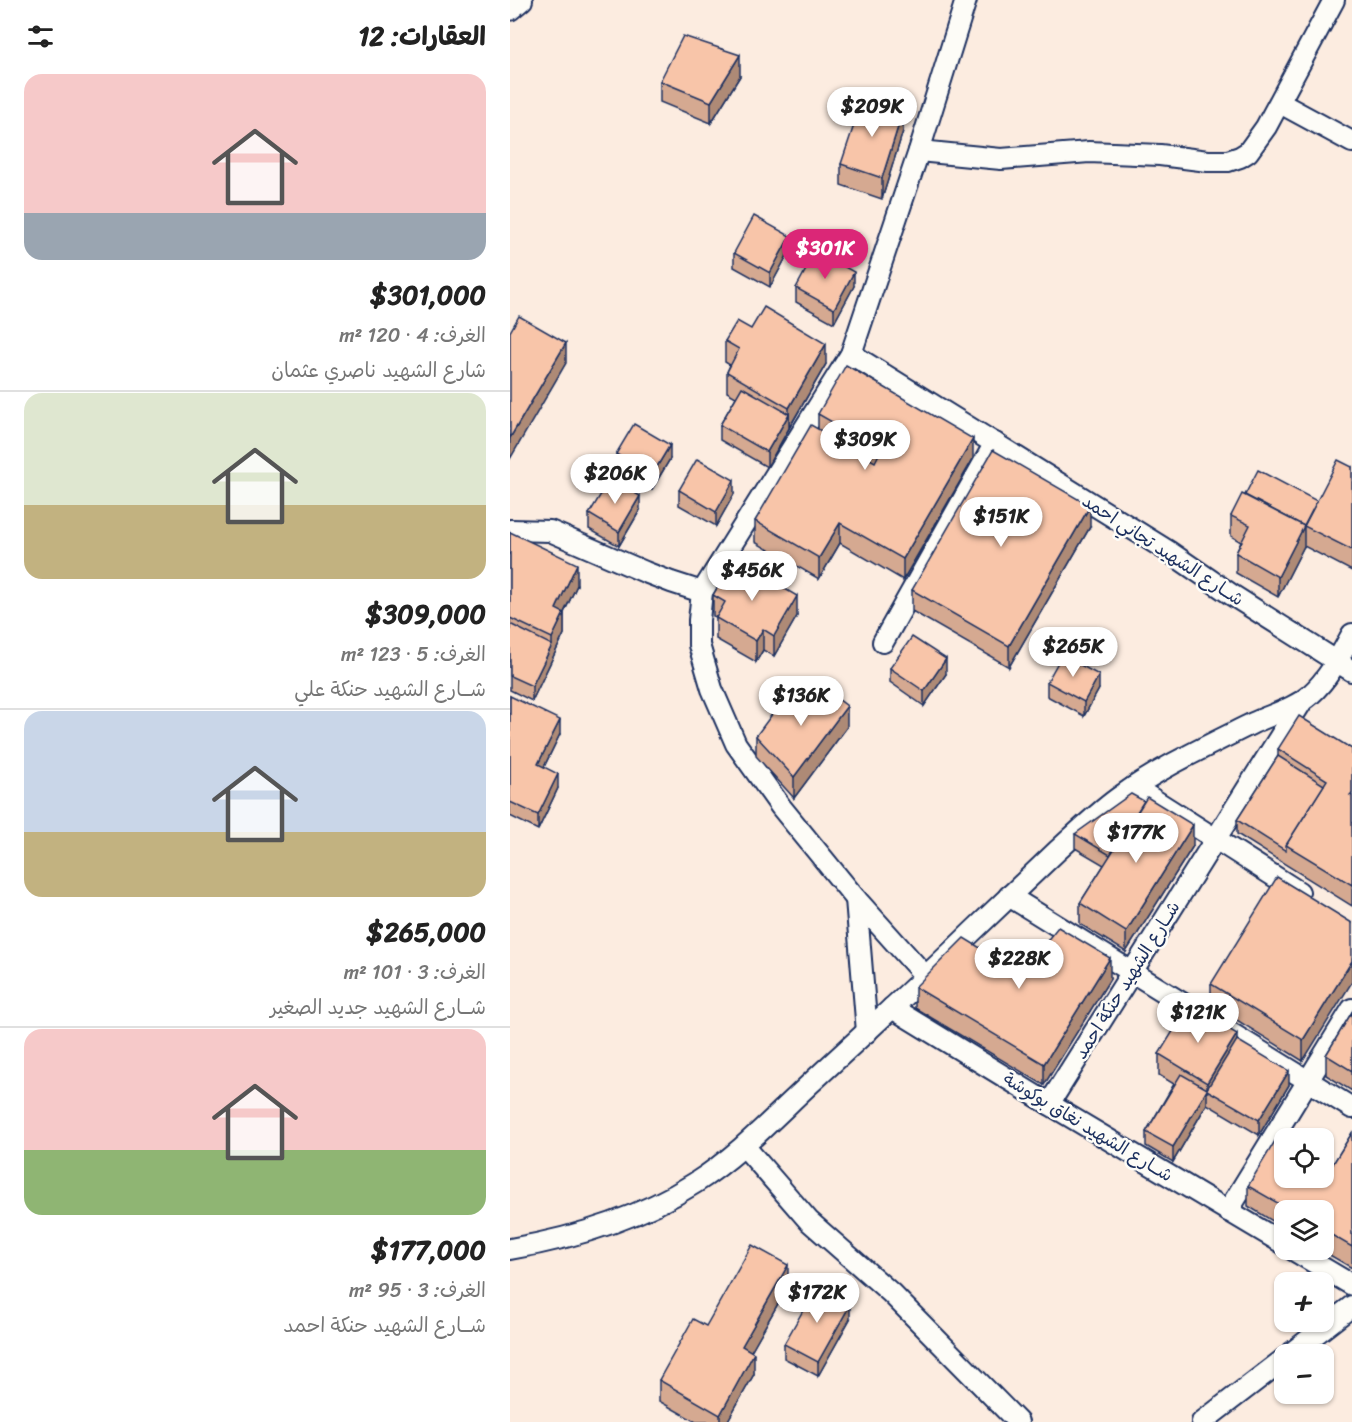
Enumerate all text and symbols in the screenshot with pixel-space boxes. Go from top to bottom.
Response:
text: العقارات: 12 [358,13,486,59]
icon: filters [24,20,57,53]
pin: $209K [830,87,914,138]
text: $209K [841,89,903,124]
icon: home [201,113,309,221]
pin: $301K [783,229,867,280]
text: $301K [796,231,854,266]
text: $301,000 [370,272,486,318]
text: الغرف: 4 · 120 m² [339,318,486,353]
text: شارع الشهيد ناصري عثمان [271,353,486,388]
pin: $309K [823,420,907,471]
text: $309K [834,422,896,457]
icon: home [201,432,309,540]
pin: $206K [573,454,657,505]
text: $206K [584,456,646,491]
street label: شــارع الشهيد تجاني احمد [1075,485,1251,615]
pin: $151K [959,497,1043,548]
text: $151K [974,499,1029,534]
pin: $456K [710,551,794,602]
text: $456K [721,553,783,588]
text: $309,000 [366,591,486,637]
pin: $265K [1031,627,1115,678]
text: $265K [1043,629,1103,664]
text: الغرف: 5 · 123 m² [341,637,486,672]
text: شــارع الشهيد حنكة علي [294,672,486,707]
pin: $136K [759,676,843,727]
text: $136K [773,678,829,713]
icon: home [201,750,309,858]
pin: $177K [1094,813,1178,864]
text: $177K [1107,815,1165,850]
street label: شــارع الشهيد حنكة احمد [1065,894,1189,1066]
text: $265,000 [367,909,486,955]
pin: $228K [977,939,1061,990]
text: $228K [989,941,1049,976]
text: الغرف: 3 · 101 m² [344,955,486,990]
text: شــارع الشهيد جديد الصغير [270,990,486,1025]
pin: $121K [1156,993,1240,1044]
text: $121K [1171,995,1225,1030]
street label: شــارع الشهيد نغاق بوكوشة [997,1063,1179,1191]
icon: home [201,1068,309,1176]
map controls [1274,1128,1334,1404]
button: locate [1274,1128,1334,1188]
button: layers [1274,1200,1334,1260]
text: $177,000 [371,1227,486,1273]
button: + [1274,1272,1334,1332]
text: الغرف: 3 · 95 m² [349,1273,486,1308]
pin: $172K [775,1273,859,1324]
text: $172K [788,1275,846,1310]
text: شــارع الشهيد حنكة احمد [283,1308,486,1343]
button: − [1274,1344,1334,1404]

